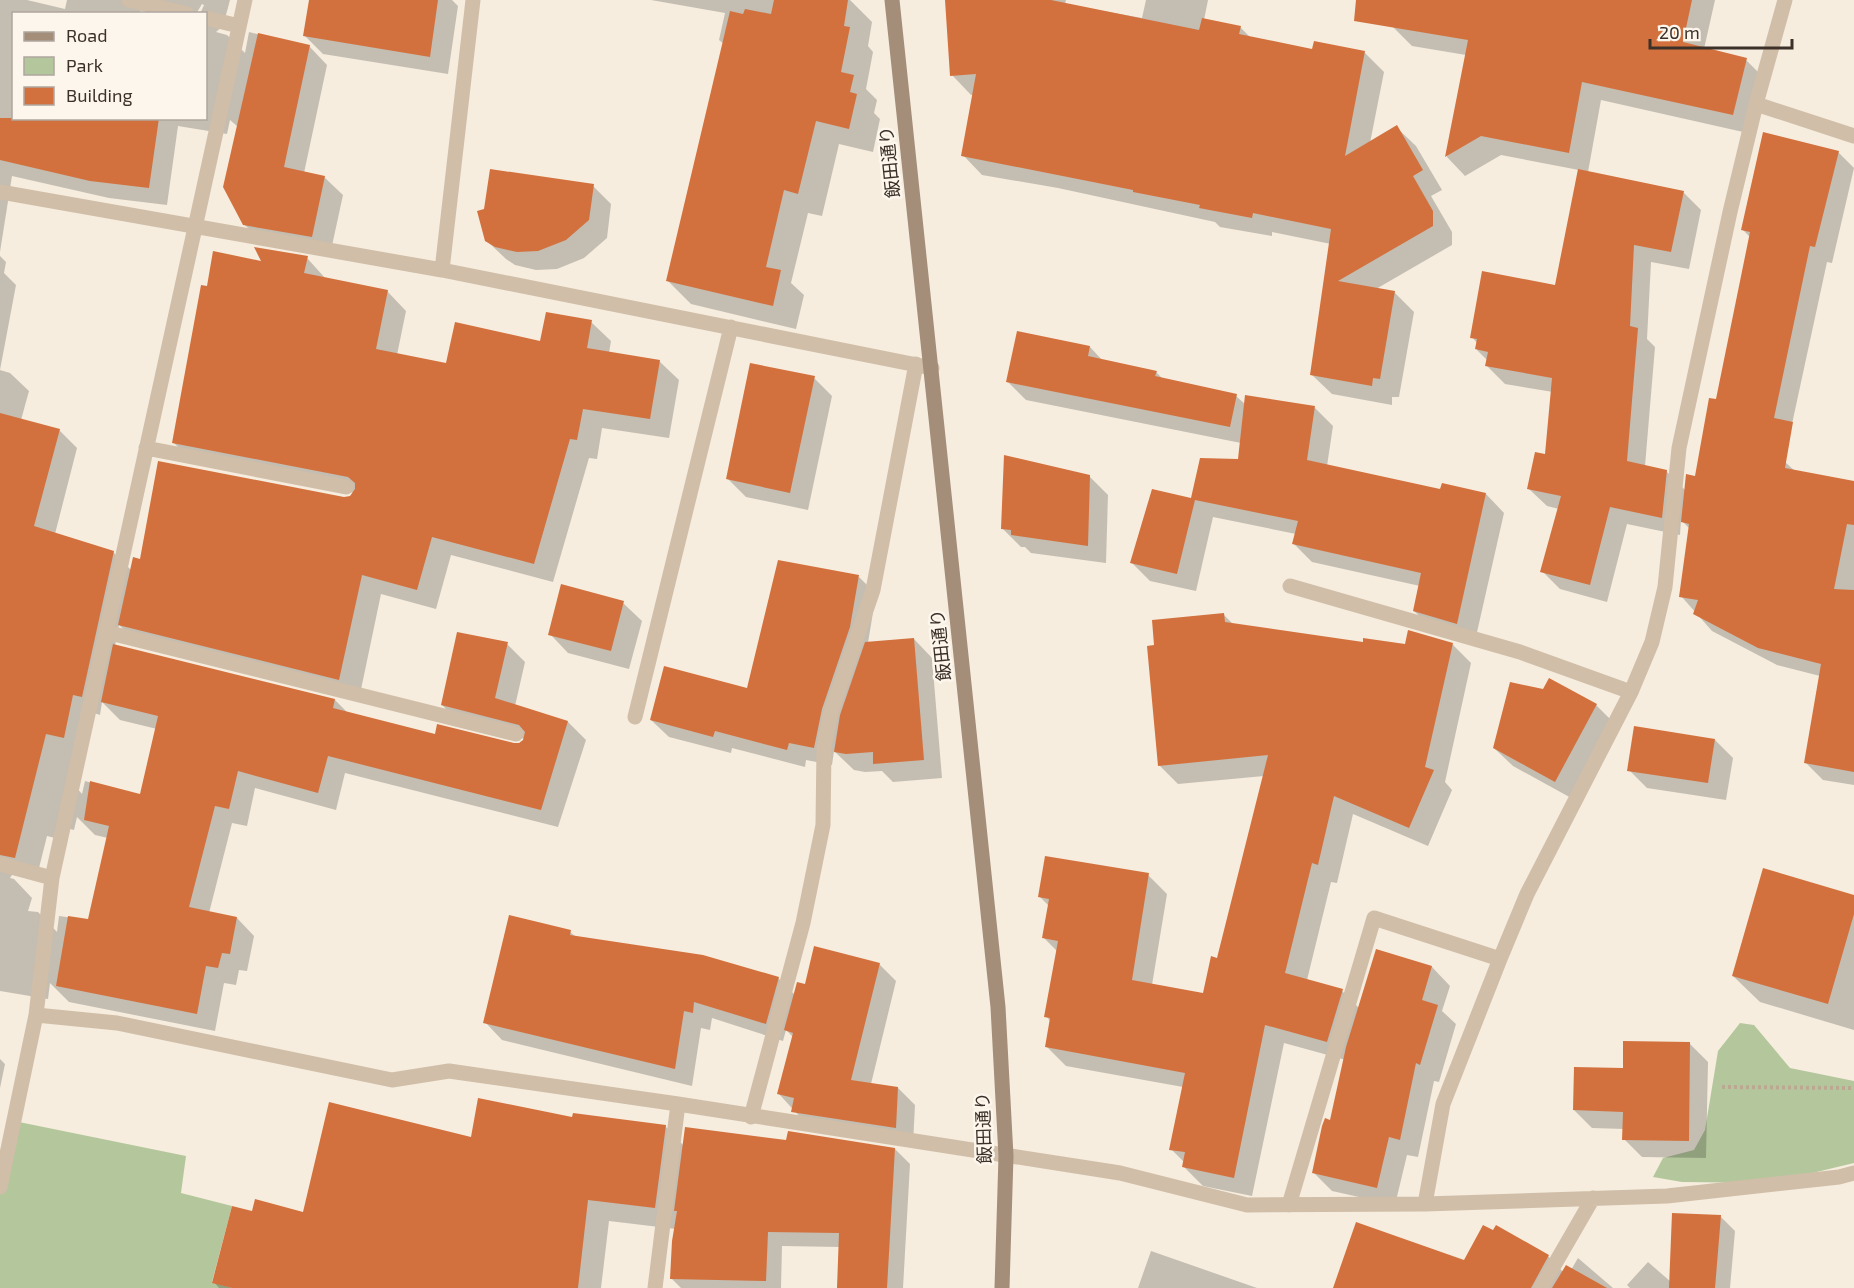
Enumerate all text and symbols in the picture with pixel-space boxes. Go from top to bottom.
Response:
legend [12,12,207,120]
scale bar [1650,12,1792,50]
text: 20 m [1659,21,1700,43]
text: Road [66,24,107,46]
text: Park [66,54,103,76]
text: Building [66,84,133,106]
street label: 飯田通り [874,125,904,199]
street label: 飯田通り [925,608,955,682]
street label: 飯田通り [971,1092,995,1164]

